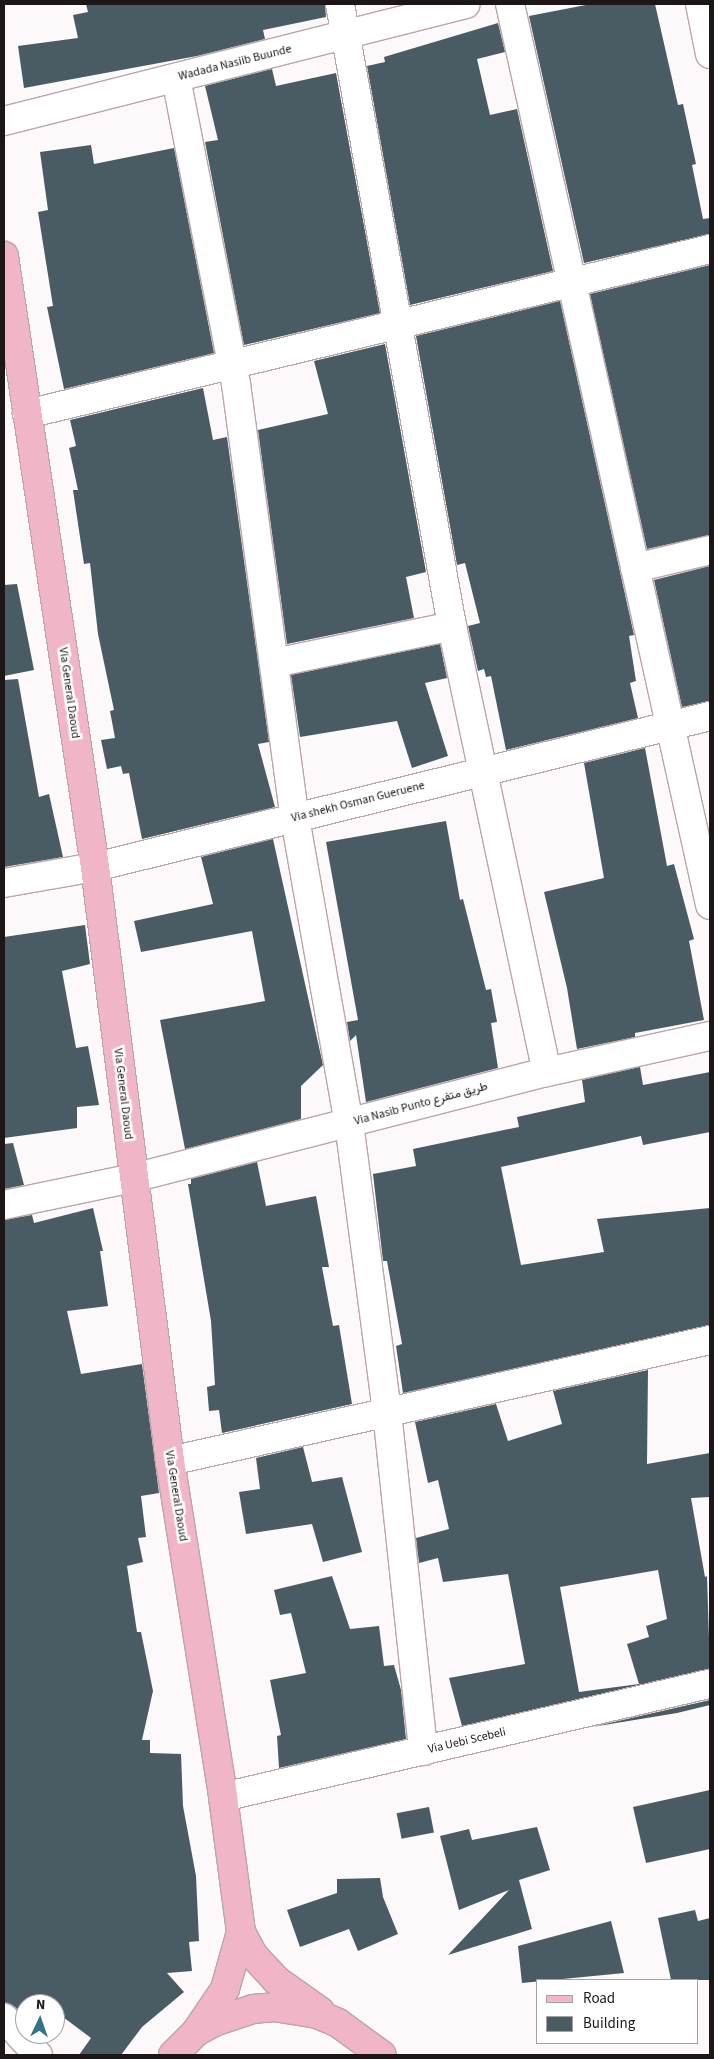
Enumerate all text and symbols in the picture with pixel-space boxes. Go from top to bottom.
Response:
street label: Wadada Nasiib Buunde [177,42,293,84]
street label: Via General Daoud [55,646,83,740]
street label: Via shekh Osman Gueruene [290,778,426,826]
street label: Via General Daoud [110,1047,136,1141]
street label: Via Nasib Punto طريق متفرع [353,1079,489,1129]
street label: Via General Daoud [162,1449,190,1543]
street label: Via Uebi Scebeli [427,1725,507,1757]
legend [536,1979,699,2044]
text: Road [583,1988,615,2009]
north arrow [15,1994,65,2044]
text: N [36,1995,46,2015]
text: Building [583,2013,635,2034]

